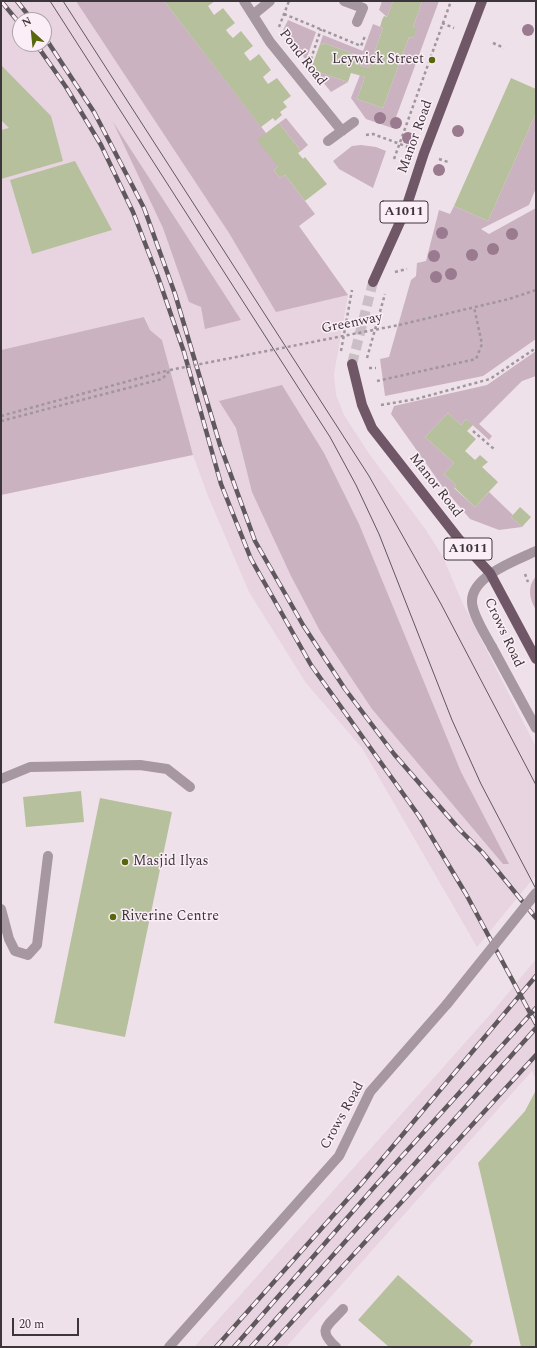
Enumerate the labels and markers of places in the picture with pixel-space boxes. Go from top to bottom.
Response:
place label: Leywick Street [332,52,424,68]
marker: Leywick Street [427,55,437,65]
place label: Masjid Ilyas [133,854,209,870]
marker: Masjid Ilyas [120,857,130,867]
place label: Riverine Centre [121,909,219,925]
marker: Riverine Centre [108,912,118,922]

